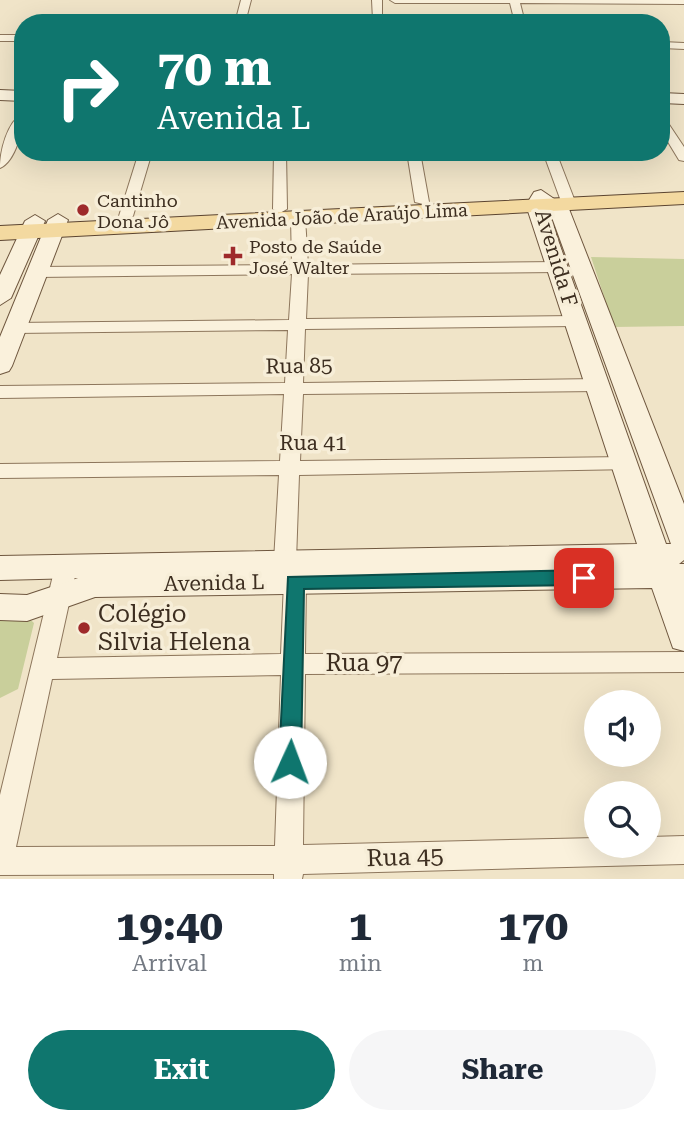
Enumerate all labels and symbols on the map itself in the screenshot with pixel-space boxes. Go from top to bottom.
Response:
place label: Cantinho Dona Jô [97,190,178,232]
street label: Avenida João de Araújo Lima [216,199,469,233]
marker: Cantinho Dona Jô [75,202,91,218]
street label: Avenida F [530,207,582,309]
place label: Posto de Saúde José Walter [249,236,382,278]
marker: Posto de Saúde José Walter [223,246,243,266]
street label: Rua 85 [265,353,333,379]
street label: Rua 41 [279,431,347,455]
pin [554,548,614,608]
street label: Avenida L [163,570,265,596]
place label: Colégio Silvia Helena [98,600,250,656]
marker: Colégio Silvia Helena [76,620,92,636]
street label: Rua 97 [325,649,403,677]
position arrow [253,725,327,799]
street label: Rua 45 [366,842,444,872]

